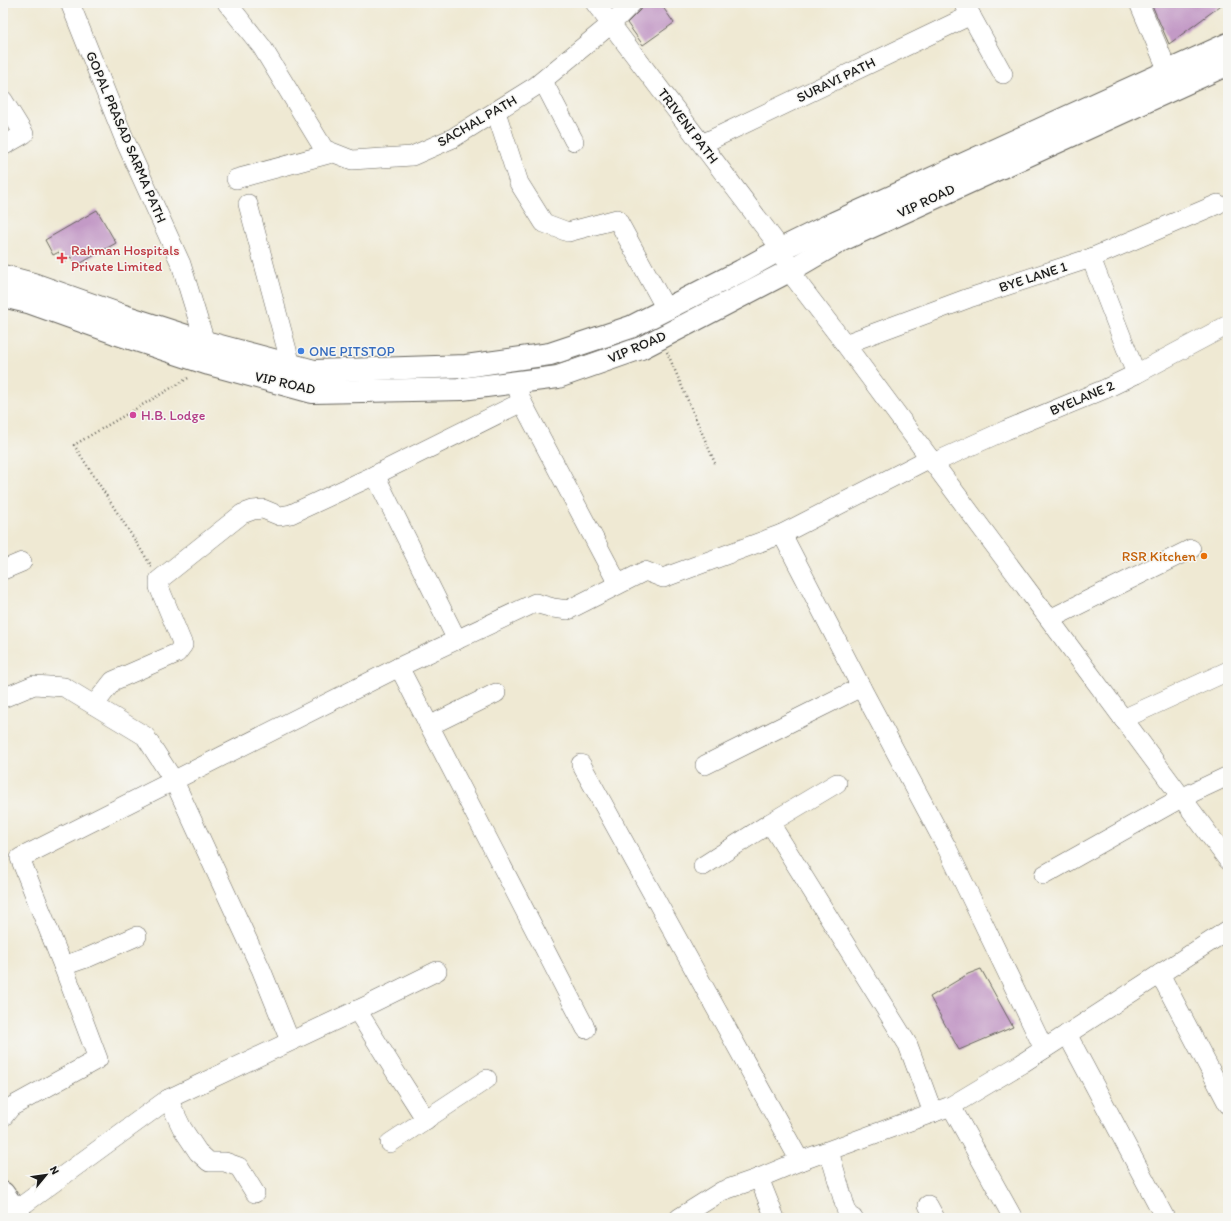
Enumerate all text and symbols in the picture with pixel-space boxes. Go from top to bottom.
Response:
street label: GOPAL PRASAD SARMA PATH [82,49,170,225]
street label: SURAVI PATH [794,54,878,106]
street label: TRIVENI PATH [654,85,722,167]
street label: SACHAL PATH [434,91,520,151]
street label: VIP ROAD [895,180,957,222]
place label: Rahman Hospitals Private Limited [71,242,179,275]
marker: Rahman Hospitals Private Limited [56,252,68,264]
street label: BYE LANE 1 [997,258,1070,296]
street label: VIP ROAD [605,327,669,367]
place label: ONE PITSTOP [309,343,395,360]
marker: ONE PITSTOP [296,346,306,356]
street label: VIP ROAD [253,368,317,398]
street label: BYELANE 2 [1047,377,1117,419]
place label: H.B. Lodge [141,407,206,424]
marker: H.B. Lodge [128,410,138,420]
place label: RSR Kitchen [1122,548,1196,565]
marker: RSR Kitchen [1199,551,1209,561]
north arrow [26,1155,66,1195]
text: N [47,1164,62,1177]

